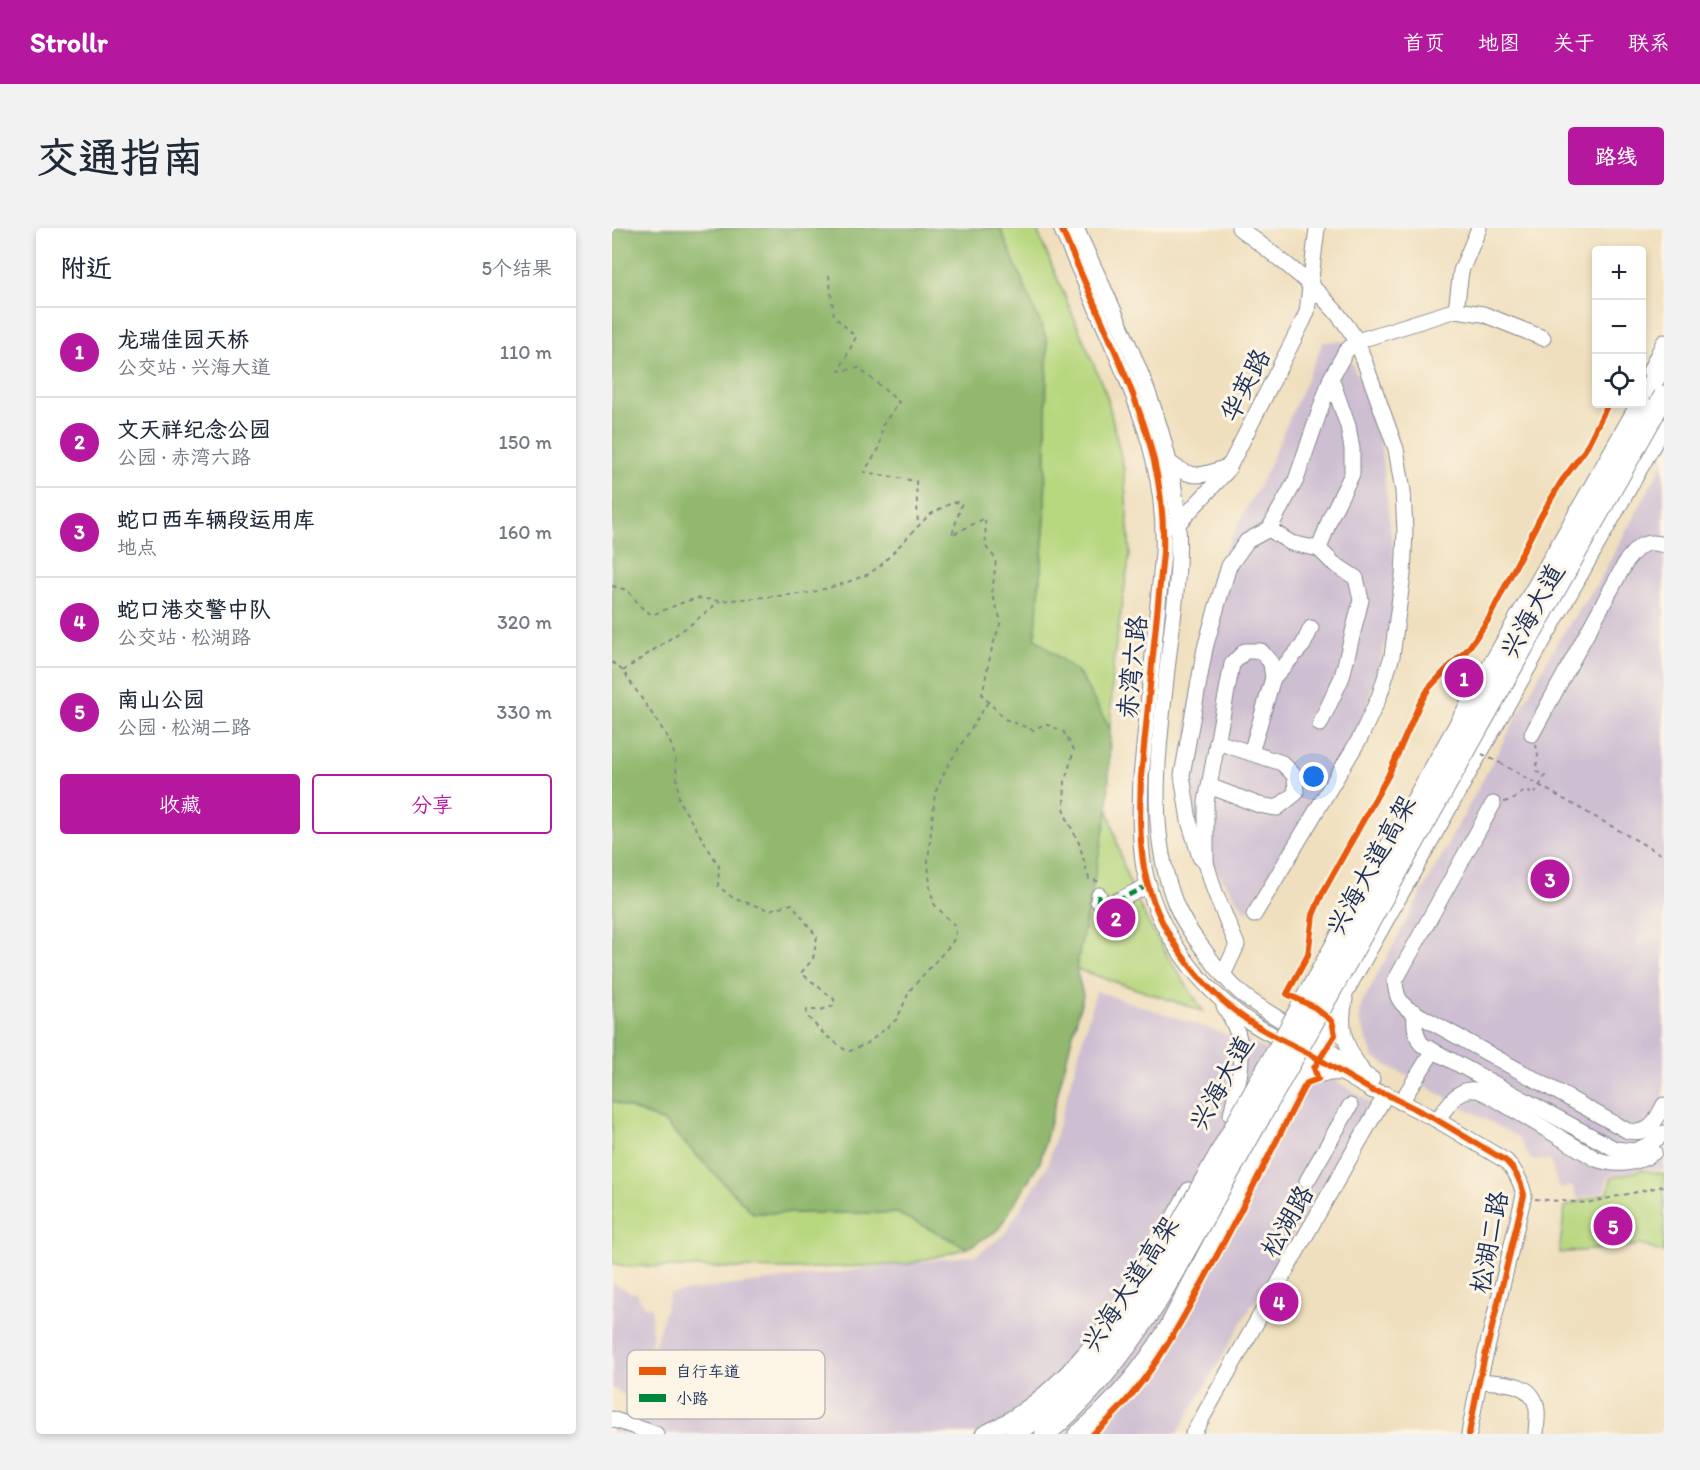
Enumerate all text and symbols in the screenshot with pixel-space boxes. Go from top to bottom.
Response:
text: Strollr [30,25,108,59]
text: 首页 [1403,30,1445,55]
text: 地图 [1478,30,1520,55]
text: 关于 [1553,30,1595,55]
text: 联系 [1628,30,1670,55]
button: 路线 [1568,127,1664,185]
text: 交通指南 [36,132,204,183]
map controls [1592,246,1646,408]
button: + [1592,246,1646,300]
text: 附近 [60,252,112,284]
text: 5个结果 [482,256,552,280]
button: − [1592,300,1646,354]
text: 龙瑞佳园天桥 [117,326,249,353]
text: 1 [75,340,84,364]
text: 110 m [500,340,552,364]
street label: 华英路 [1213,343,1277,427]
button: locate [1592,354,1646,408]
text: 公交站 · 兴海大道 [117,355,271,379]
text: 文天祥纪念公园 [117,416,271,443]
text: 2 [74,430,85,454]
text: 150 m [499,430,552,454]
text: 公园 · 赤湾六路 [117,445,251,469]
text: 蛇口西车辆段运用库 [117,506,315,533]
text: 3 [74,520,85,544]
text: 160 m [499,520,552,544]
text: 地点 [117,535,157,559]
street label: 兴海大道 [1493,558,1571,664]
text: 蛇口港交警中队 [117,596,271,623]
text: 4 [73,610,86,634]
text: 320 m [497,610,552,634]
street label: 赤湾六路 [1111,614,1153,720]
text: 公交站 · 松湖路 [117,625,251,649]
pin: 1 [1444,656,1484,700]
text: 南山公园 [117,686,205,713]
text: 5 [74,700,85,724]
text: 330 m [497,700,552,724]
text: 公园 · 松湖二路 [117,715,251,739]
your location [1299,762,1328,791]
button: 收藏 [60,774,300,834]
button: 分享 [312,774,552,834]
street label: 兴海大道高架 [1319,789,1423,941]
pin: 3 [1530,856,1570,902]
pin: 2 [1096,896,1136,940]
street label: 兴海大道 [1182,1030,1260,1136]
street label: 松湖路 [1254,1179,1320,1263]
street label: 松湖二路 [1463,1188,1515,1296]
pin: 5 [1594,1204,1632,1248]
street label: 兴海大道高架 [1074,1210,1186,1358]
pin: 4 [1260,1280,1298,1324]
legend [627,1350,825,1419]
text: 自行车道 [676,1362,740,1381]
text: 小路 [676,1389,708,1408]

